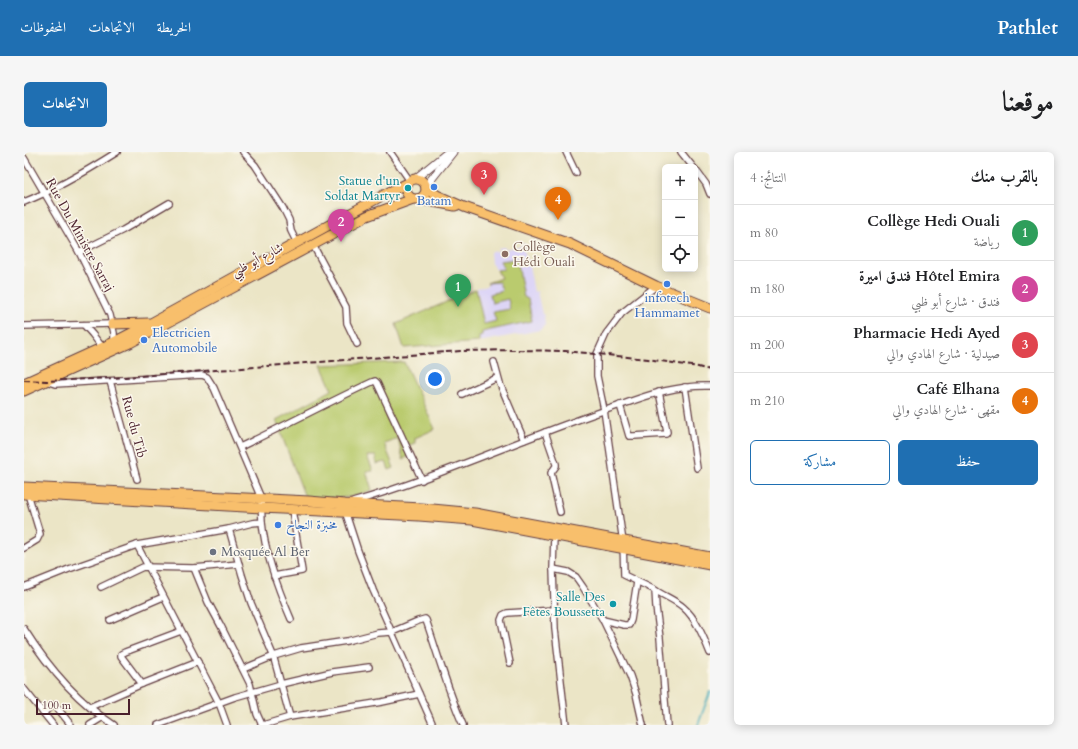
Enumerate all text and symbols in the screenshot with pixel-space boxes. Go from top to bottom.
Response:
text: Pathlet [997,15,1058,41]
text: المحفوظات [20,18,66,37]
text: الاتجاهات [88,18,135,37]
text: الخريطة [157,18,191,37]
button: الاتجاهات [24,82,107,127]
text: موقعنا [1002,83,1054,121]
pin: 3 [471,162,497,195]
map controls [662,164,698,272]
button: + [662,164,698,200]
text: بالقرب منك [971,165,1038,188]
text: النتائج: 4 [750,169,786,187]
place label: Statue d'un Soldat Martyr [325,172,401,205]
street label: Rue Du Ministre Sarraj [41,175,119,295]
marker: Batam [429,182,439,192]
marker: Statue d'un Soldat Martyr [403,183,413,193]
pin: 4 [545,187,571,220]
place label: Batam [416,192,452,210]
button: − [662,200,698,236]
pin: 2 [328,209,354,242]
text: Collège Hedi Ouali [867,211,1000,231]
text: 80 m [750,224,778,242]
text: 1 [1022,224,1028,242]
text: رياضة [974,233,1000,251]
button: locate [662,236,698,272]
place label: Collège Hédi Ouali [513,238,575,271]
street label: شارع أبو ظبي [228,239,287,283]
marker: Collège Hédi Ouali [500,249,510,259]
text: Hôtel Emira فندق اميرة [859,266,1000,286]
pin: 1 [445,274,471,307]
marker: infotech Hammamet [662,279,672,289]
text: 180 m [750,280,784,298]
text: 2 [1022,280,1028,298]
place label: infotech Hammamet [634,289,700,322]
text: فندق · شارع أبو ظبي [911,293,1000,311]
text: Pharmacie Hedi Ayed [853,323,1000,343]
place label: Electricien Automobile [152,324,217,357]
marker: Electricien Automobile [139,335,149,345]
text: 200 m [750,336,784,354]
text: 3 [1022,336,1028,354]
text: صيدلية · شارع الهادي والي [886,345,1000,363]
your location [425,369,445,389]
text: Café Elhana [916,379,1000,399]
text: 210 m [750,392,784,410]
text: 4 [1022,392,1028,410]
street label: Rue du Tib [117,394,151,460]
text: مقهى · شارع الهادي والي [893,401,1000,419]
button: مشاركة [750,440,890,485]
button: حفظ [898,440,1038,485]
place label: مخبزة النجاح [286,516,337,536]
marker: مخبزة النجاح [273,520,283,530]
place label: Mosquée Al Ber [221,543,310,561]
marker: Mosquée Al Ber [208,547,218,557]
place label: Salle Des Fêtes Boussetta [522,588,605,621]
marker: Salle Des Fêtes Boussetta [608,599,618,609]
scale bar [36,697,130,716]
text: 100 m [42,698,71,713]

